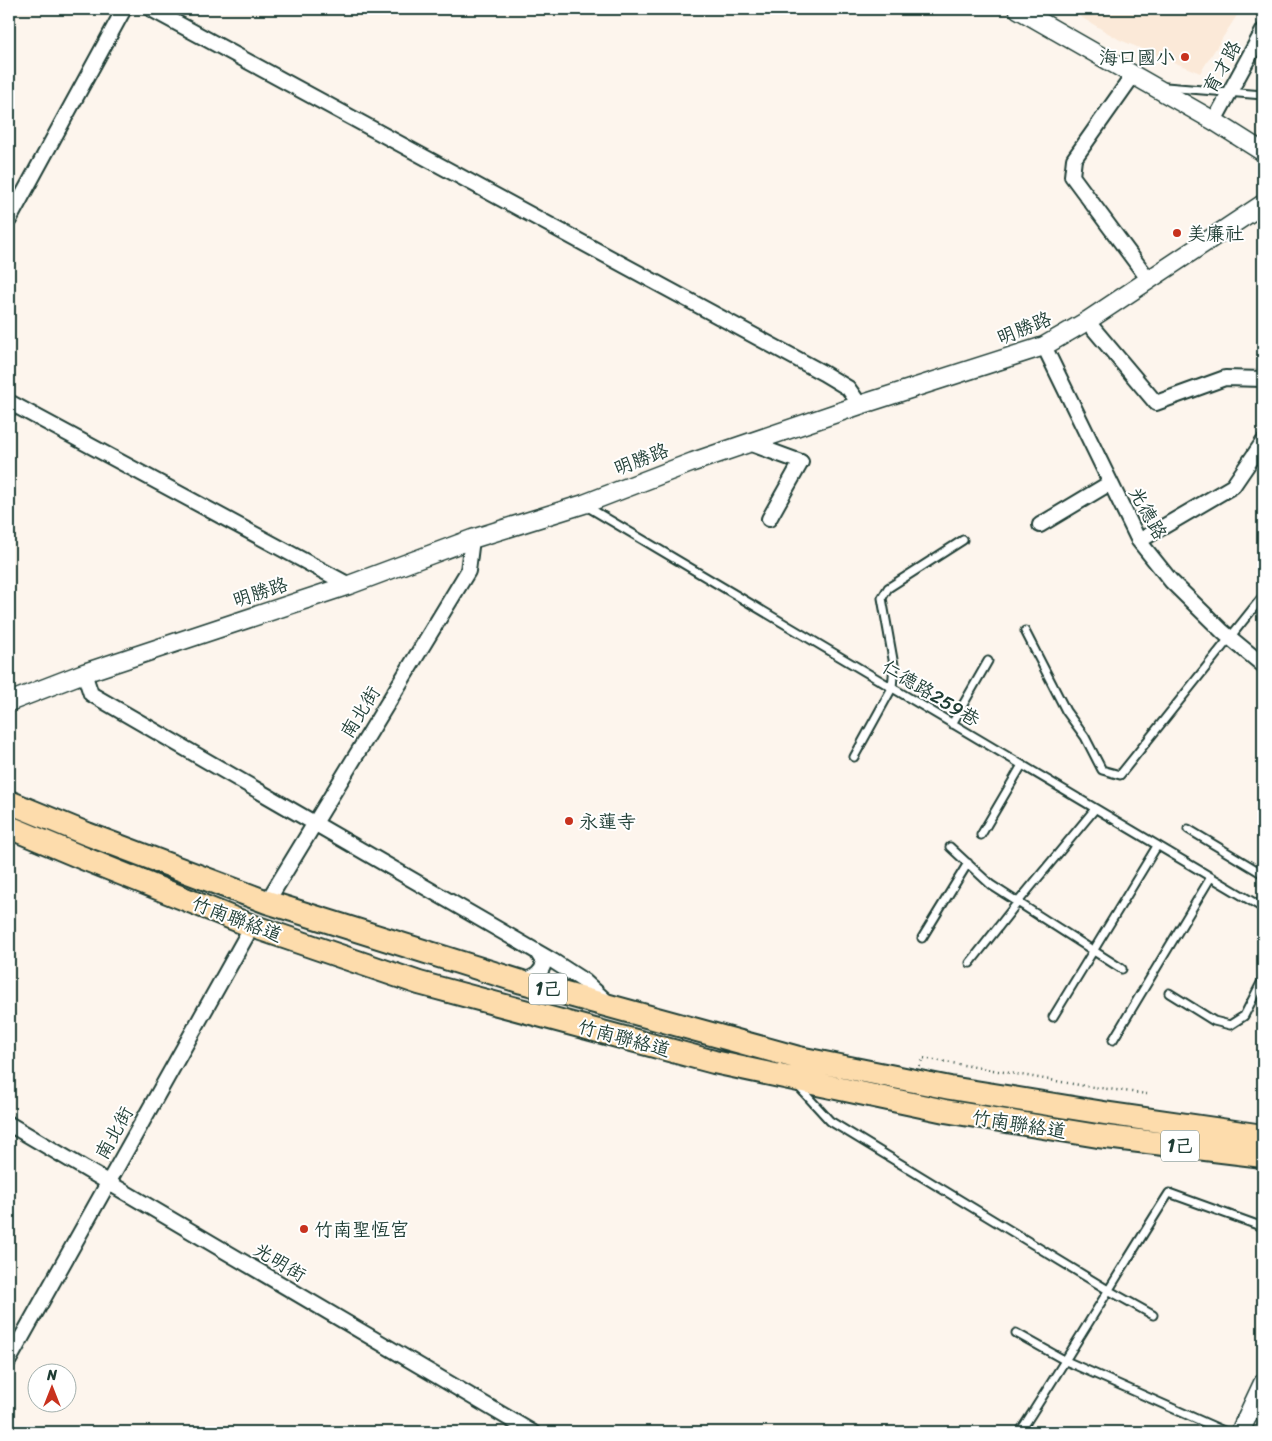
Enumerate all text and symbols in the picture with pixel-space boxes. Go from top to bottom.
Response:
street label: 育才路 [1194,34,1250,100]
place label: 海口國小 [1099,41,1175,74]
marker: 海口國小 [1179,51,1191,63]
place label: 美廉社 [1187,217,1244,250]
marker: 美廉社 [1171,227,1183,239]
street label: 明勝路 [991,302,1057,354]
street label: 明勝路 [608,433,674,485]
street label: 光德路 [1120,480,1176,546]
street label: 明勝路 [228,567,292,617]
street label: 仁德路259巷 [875,650,987,736]
street label: 南北街 [331,679,389,745]
place label: 永蓮寺 [579,805,636,838]
marker: 永蓮寺 [563,815,575,827]
street label: 竹南聯絡道 [187,887,287,951]
road number: 1己 [529,974,567,1004]
street label: 竹南聯絡道 [574,1010,674,1066]
street label: 南北街 [86,1100,142,1166]
street label: 竹南聯絡道 [969,1100,1069,1148]
road number: 1己 [1161,1130,1199,1162]
place label: 竹南聖恆宮 [314,1213,409,1246]
marker: 竹南聖恆宮 [298,1223,310,1235]
street label: 光明街 [247,1233,313,1291]
text: N [46,1363,57,1388]
north arrow [28,1364,78,1414]

